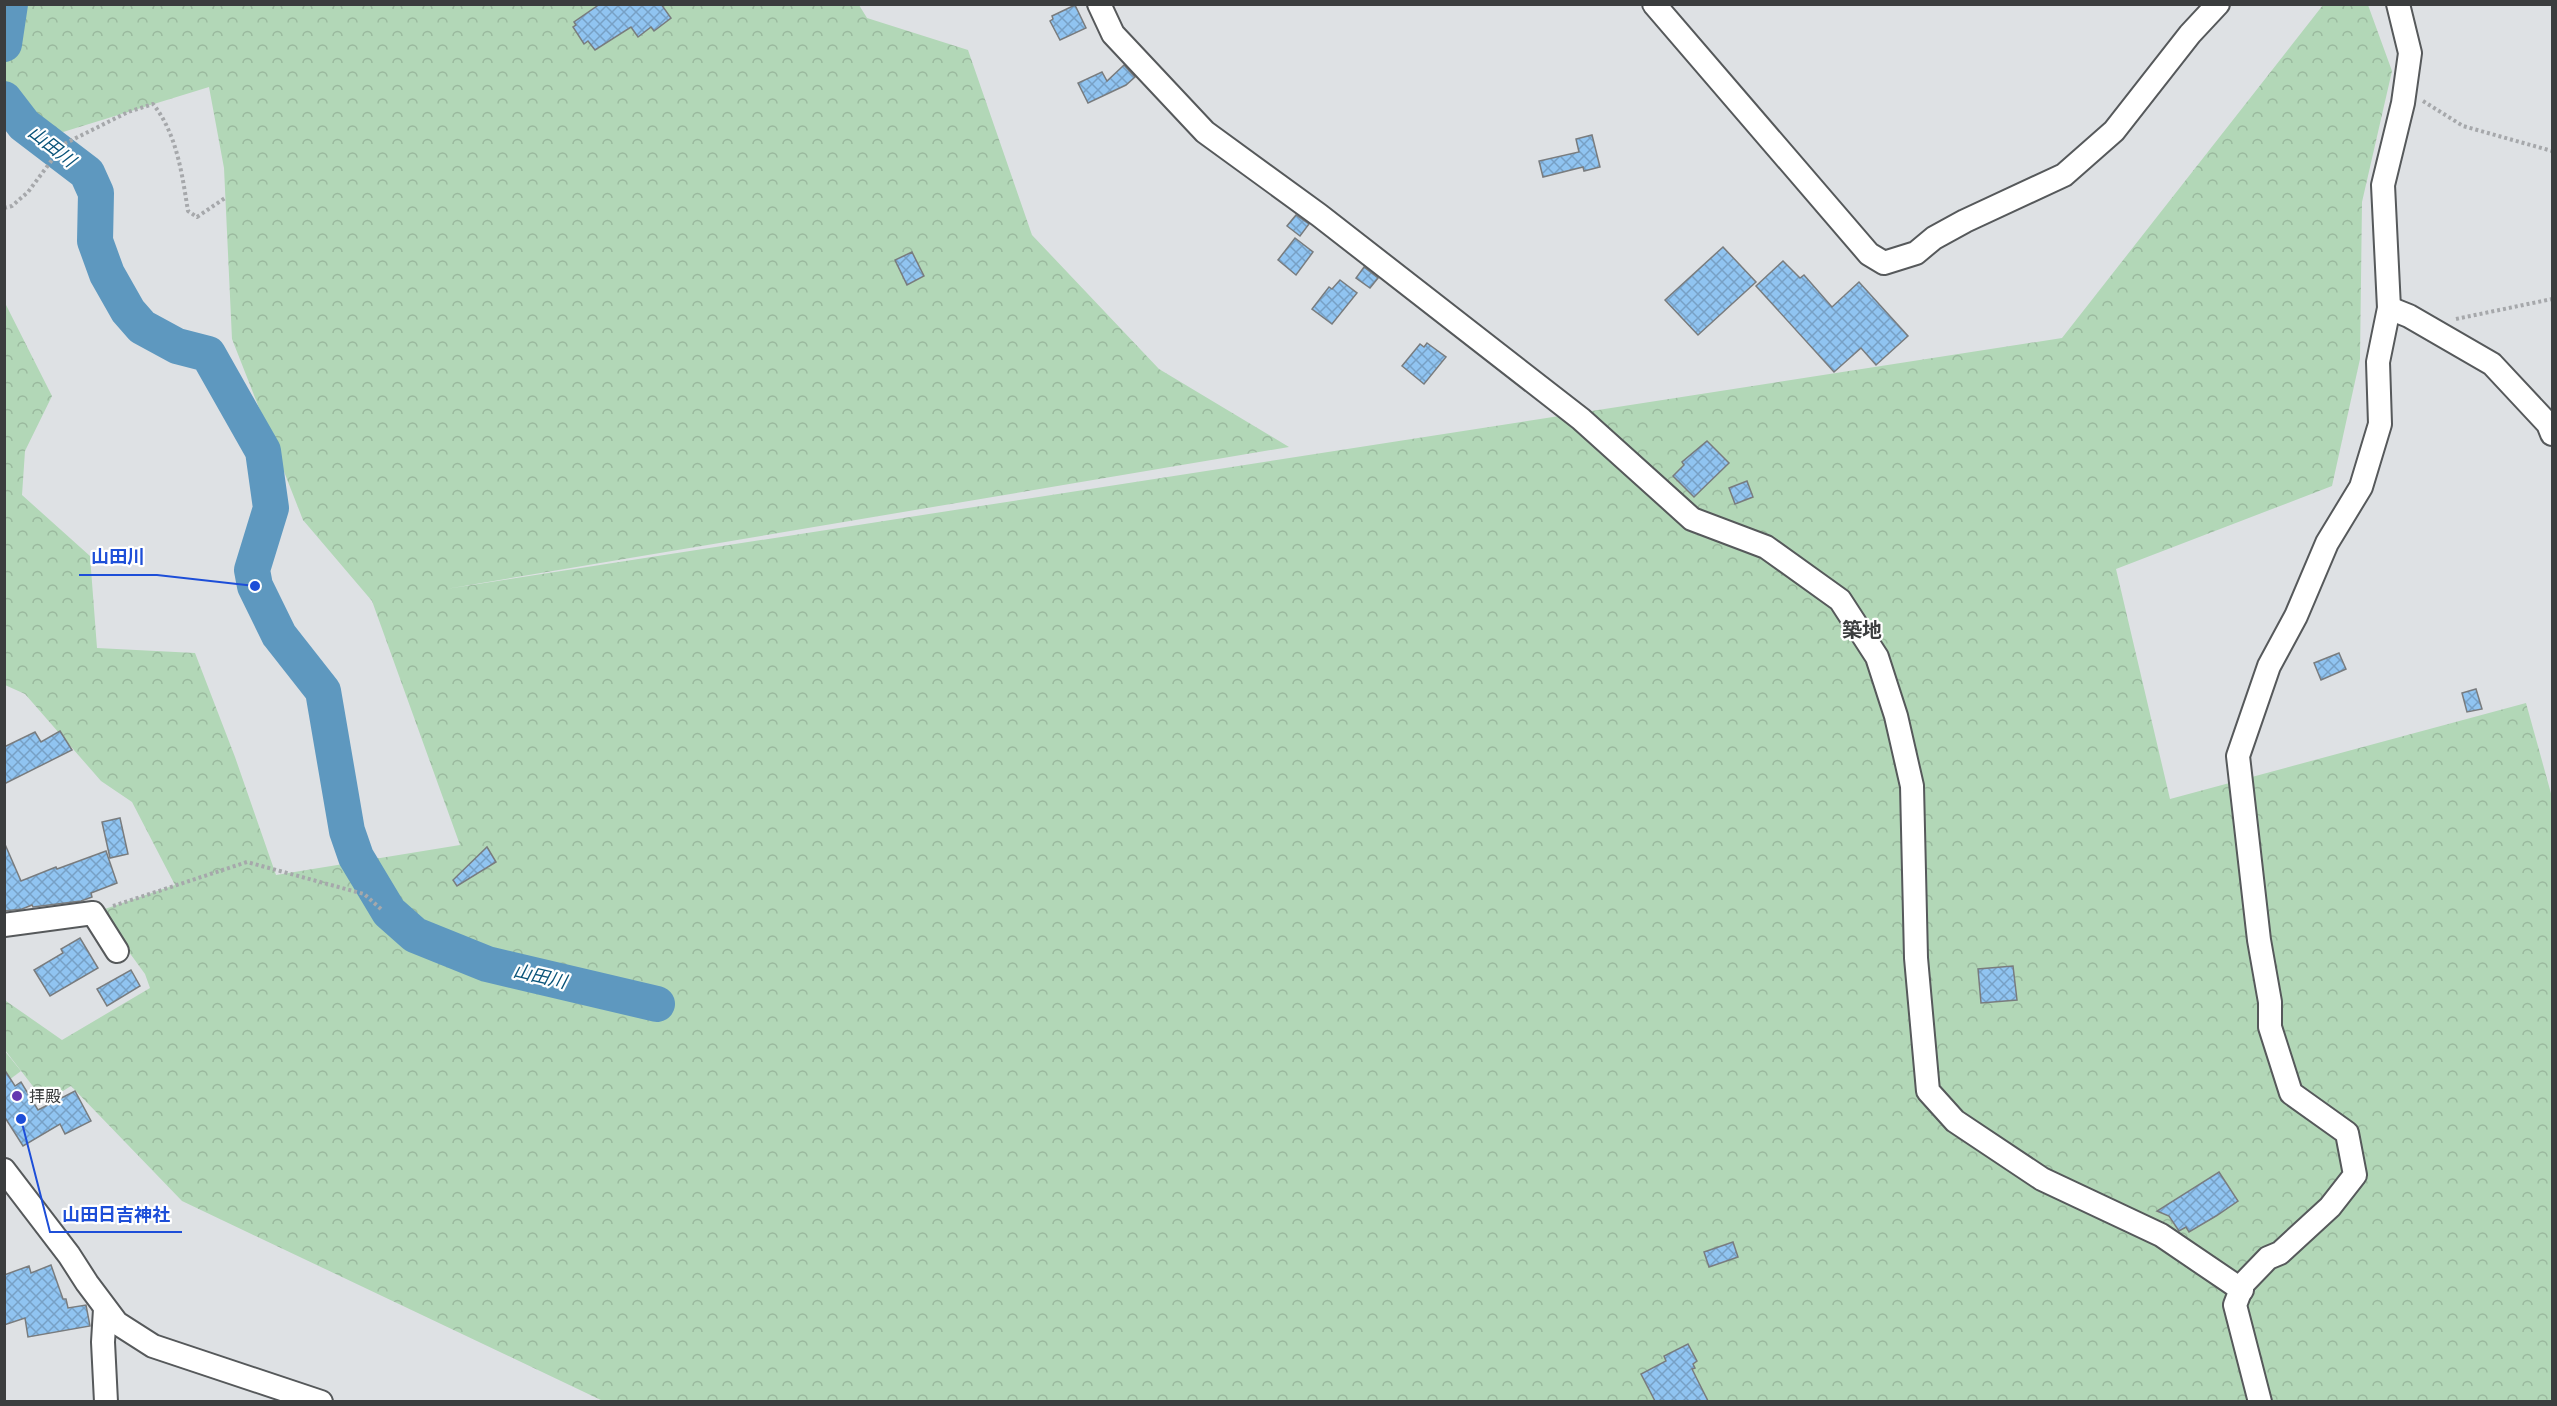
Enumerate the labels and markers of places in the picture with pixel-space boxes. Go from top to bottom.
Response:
callout: 山田川 [79,539,157,575]
place label: 拝殿 [29,1086,61,1106]
marker: 拝殿 [10,1089,24,1103]
callout: 山田日吉神社 [50,1196,182,1232]

